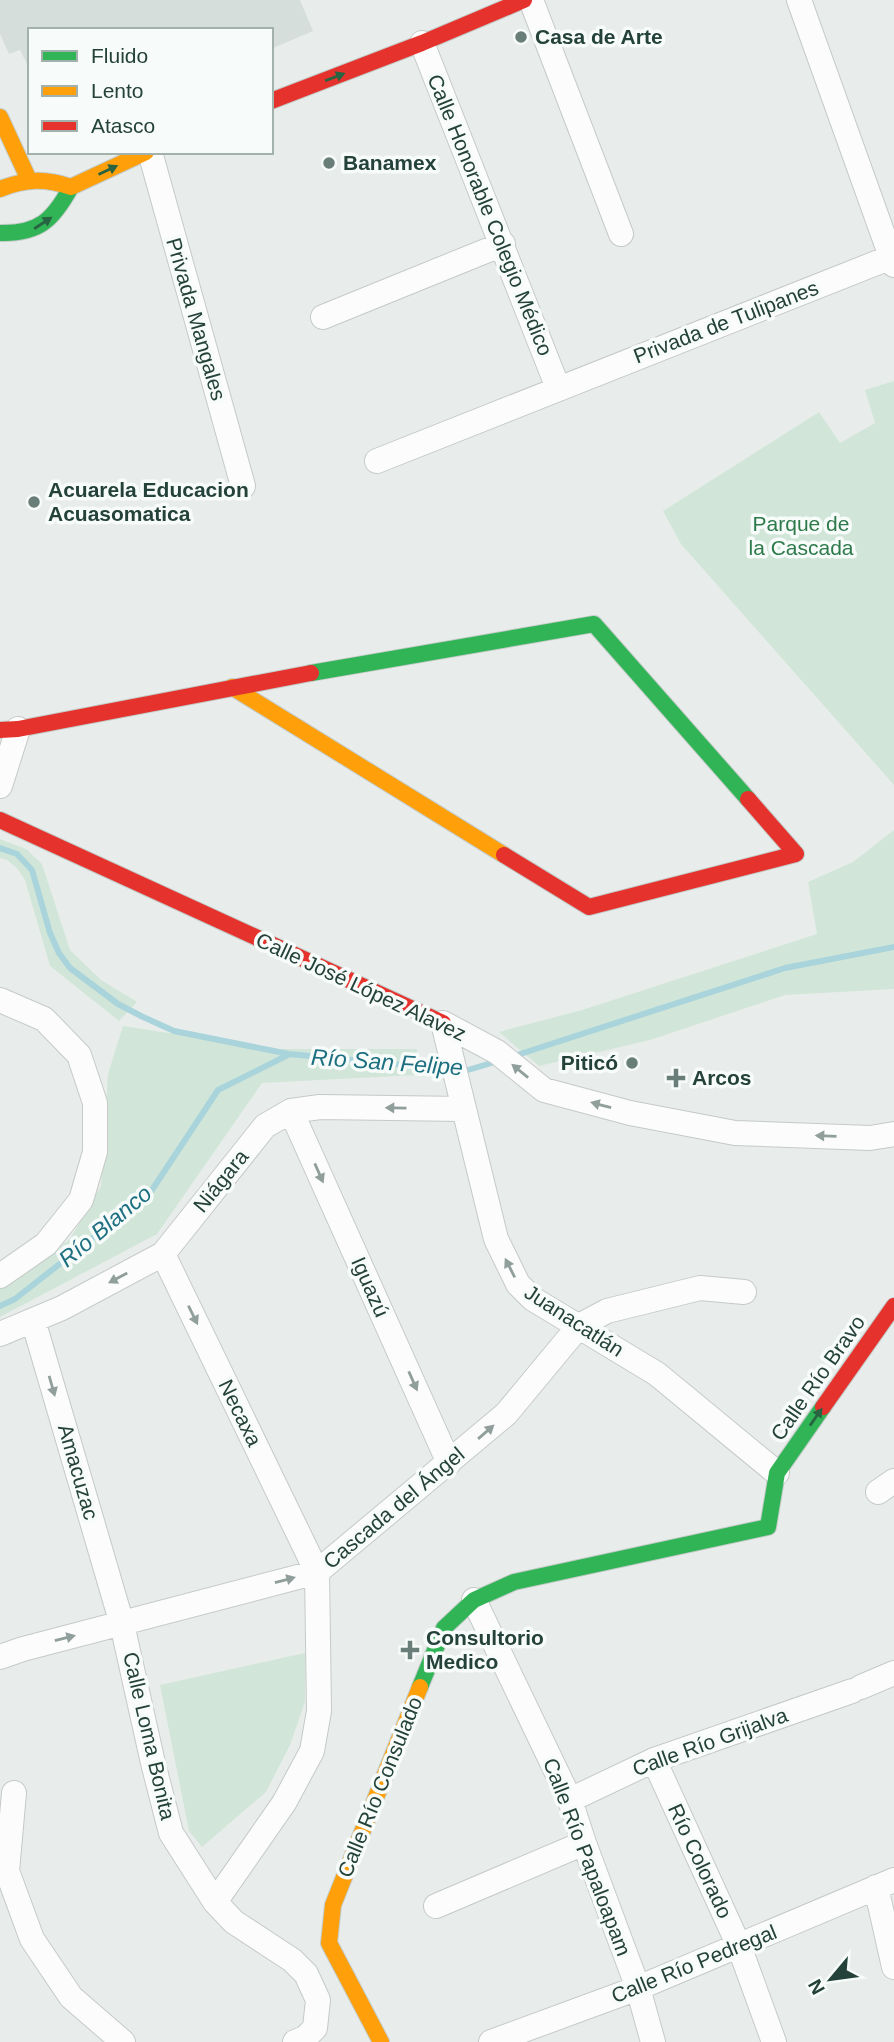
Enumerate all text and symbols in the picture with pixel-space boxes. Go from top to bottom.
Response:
place label: Casa de Arte [535,25,663,48]
legend [28,28,273,154]
marker: Casa de Arte [513,29,529,45]
text: Fluido [91,44,148,67]
one-way arrow [325,71,346,82]
street label: Calle Honorable Colegio Médico [423,71,558,359]
text: Lento [91,79,144,102]
text: Atasco [91,114,155,137]
place label: Banamex [343,151,437,174]
marker: Banamex [321,155,337,171]
one-way arrow [98,164,119,175]
one-way arrow [34,216,53,229]
street label: Privada Mangales [162,235,231,403]
street label: Privada de Tulipanes [630,276,821,367]
place label: Acuarela Educacion Acuasomatica [48,478,249,525]
marker: Acuarela Educacion Acuasomatica [26,494,42,510]
park label: Parque de la Cascada [748,512,854,559]
street label: Calle José López Alavez [253,928,470,1045]
water label: Río San Felipe [310,1044,464,1080]
place label: Piticó [561,1051,618,1074]
marker: Piticó [624,1055,640,1071]
one-way arrow [512,1063,530,1078]
place label: Arcos [692,1066,752,1089]
marker: Arcos [666,1068,686,1088]
one-way arrow [590,1099,612,1110]
one-way arrow [385,1102,407,1114]
one-way arrow [815,1131,837,1142]
street label: Niágara [189,1145,253,1217]
one-way arrow [313,1163,325,1183]
water label: Río Blanco [54,1180,157,1272]
street label: Iguazú [347,1253,394,1320]
one-way arrow [504,1258,515,1278]
one-way arrow [108,1272,128,1284]
street label: Juanacatlán [521,1280,628,1361]
one-way arrow [187,1305,198,1325]
street label: Calle Río Bravo [766,1311,869,1445]
one-way arrow [407,1371,418,1391]
one-way arrow [48,1376,58,1397]
street label: Necaxa [215,1376,267,1450]
one-way arrow [809,1408,823,1426]
street label: Amacuzac [54,1422,103,1522]
one-way arrow [477,1425,494,1440]
street label: Cascada del Ángel [319,1442,469,1573]
one-way arrow [275,1574,297,1585]
place label: Consultorio Medico [426,1626,544,1673]
one-way arrow [55,1632,77,1643]
marker: Consultorio Medico [400,1640,420,1660]
street label: Calle Loma Bonita [119,1650,180,1822]
street label: Calle Río Consulado [333,1693,426,1880]
street label: Calle Río Grijalva [629,1703,791,1780]
street label: Calle Río Papaloapam [539,1755,636,1959]
street label: Río Colorado [664,1800,737,1922]
street label: Calle Río Pedregal [608,1920,780,2007]
north arrow [796,1944,866,2014]
text: N [804,1976,829,1998]

